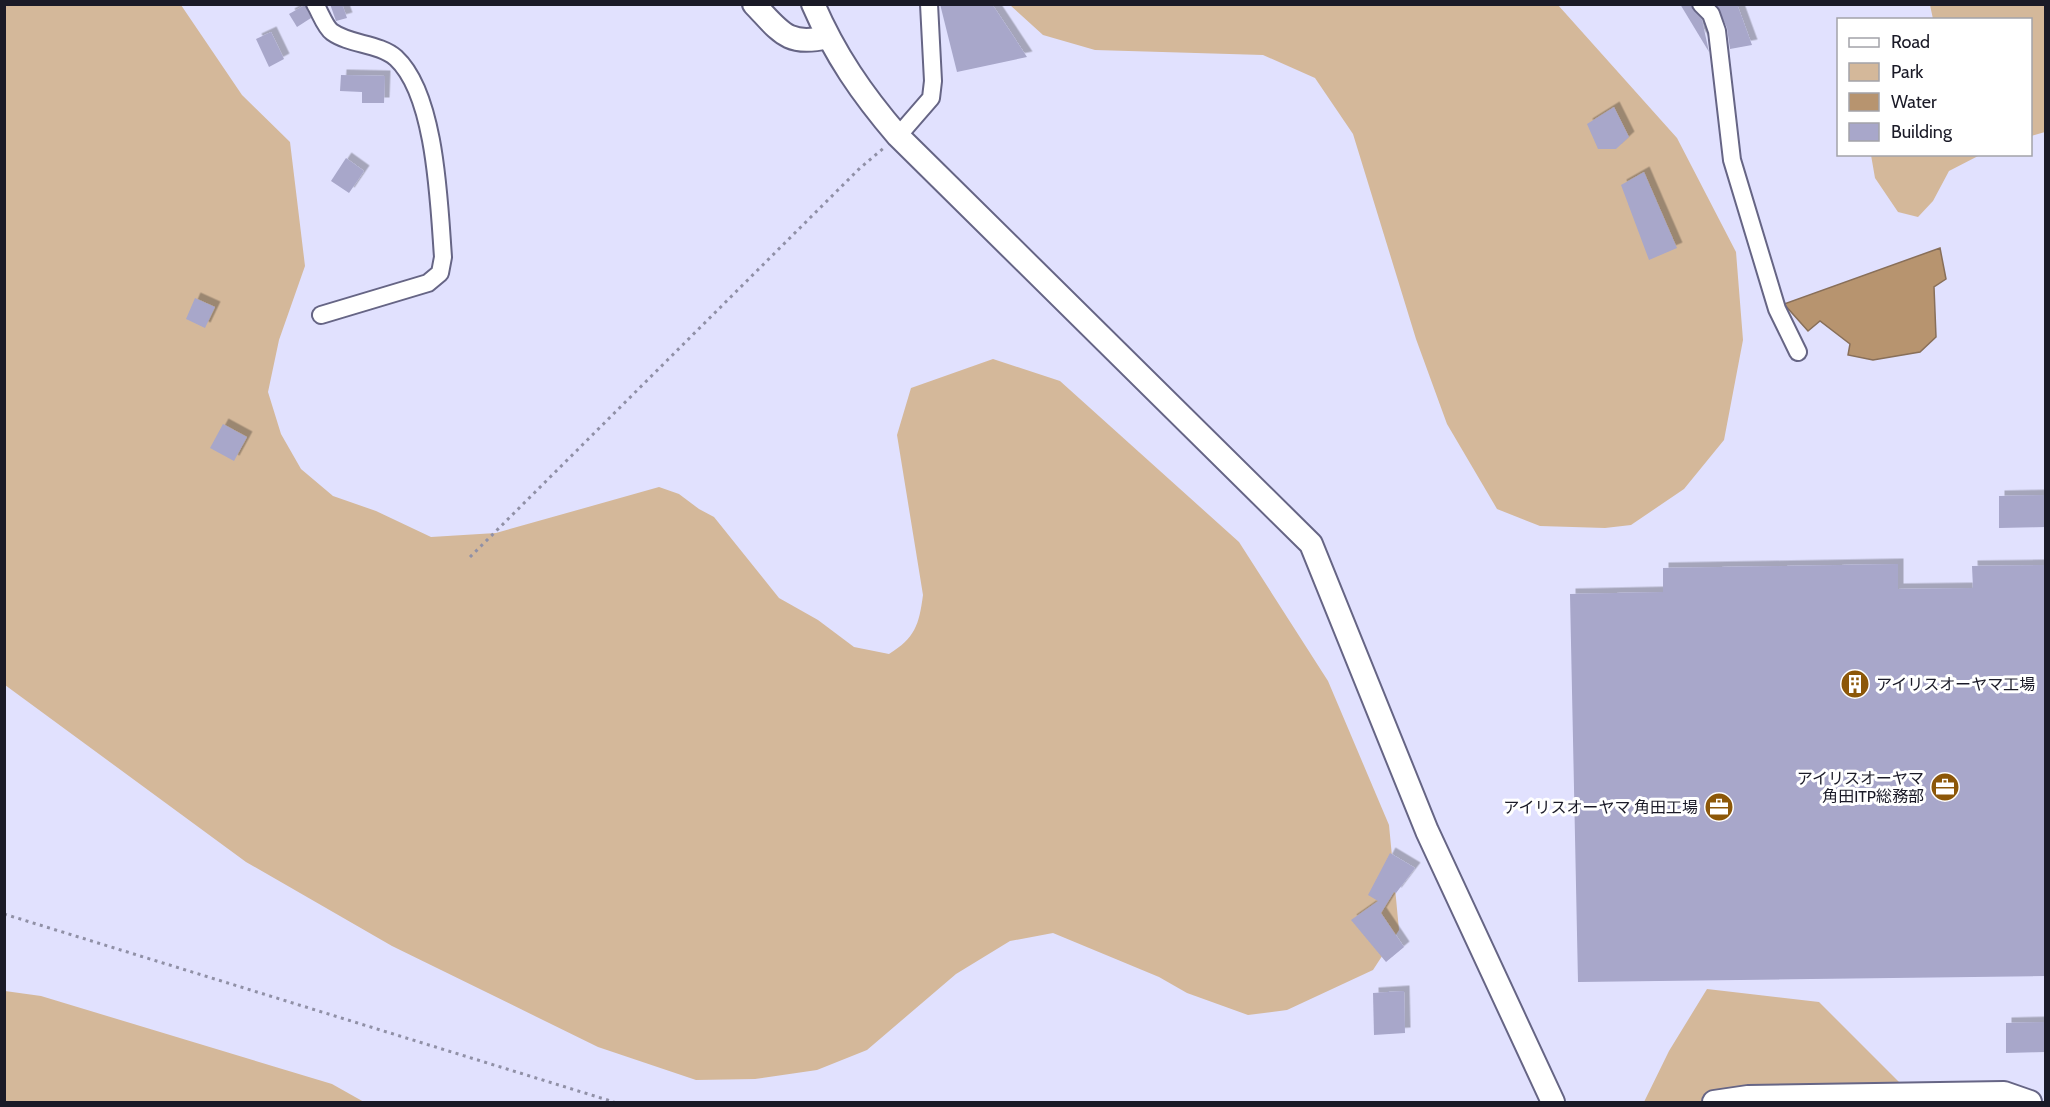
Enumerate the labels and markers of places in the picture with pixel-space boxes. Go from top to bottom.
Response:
building icon: アイリスオーヤマ工場 [1839,668,1871,700]
place label: アイリスオーヤマ工場 [1876,675,2035,694]
place label: アイリスオーヤマ 角田ITP総務部 [1797,769,1924,806]
office icon: アイリスオーヤマ 角田ITP総務部 [1929,771,1961,803]
office icon: アイリスオーヤマ 角田工場 [1703,791,1735,823]
place label: アイリスオーヤマ 角田工場 [1503,798,1698,817]

